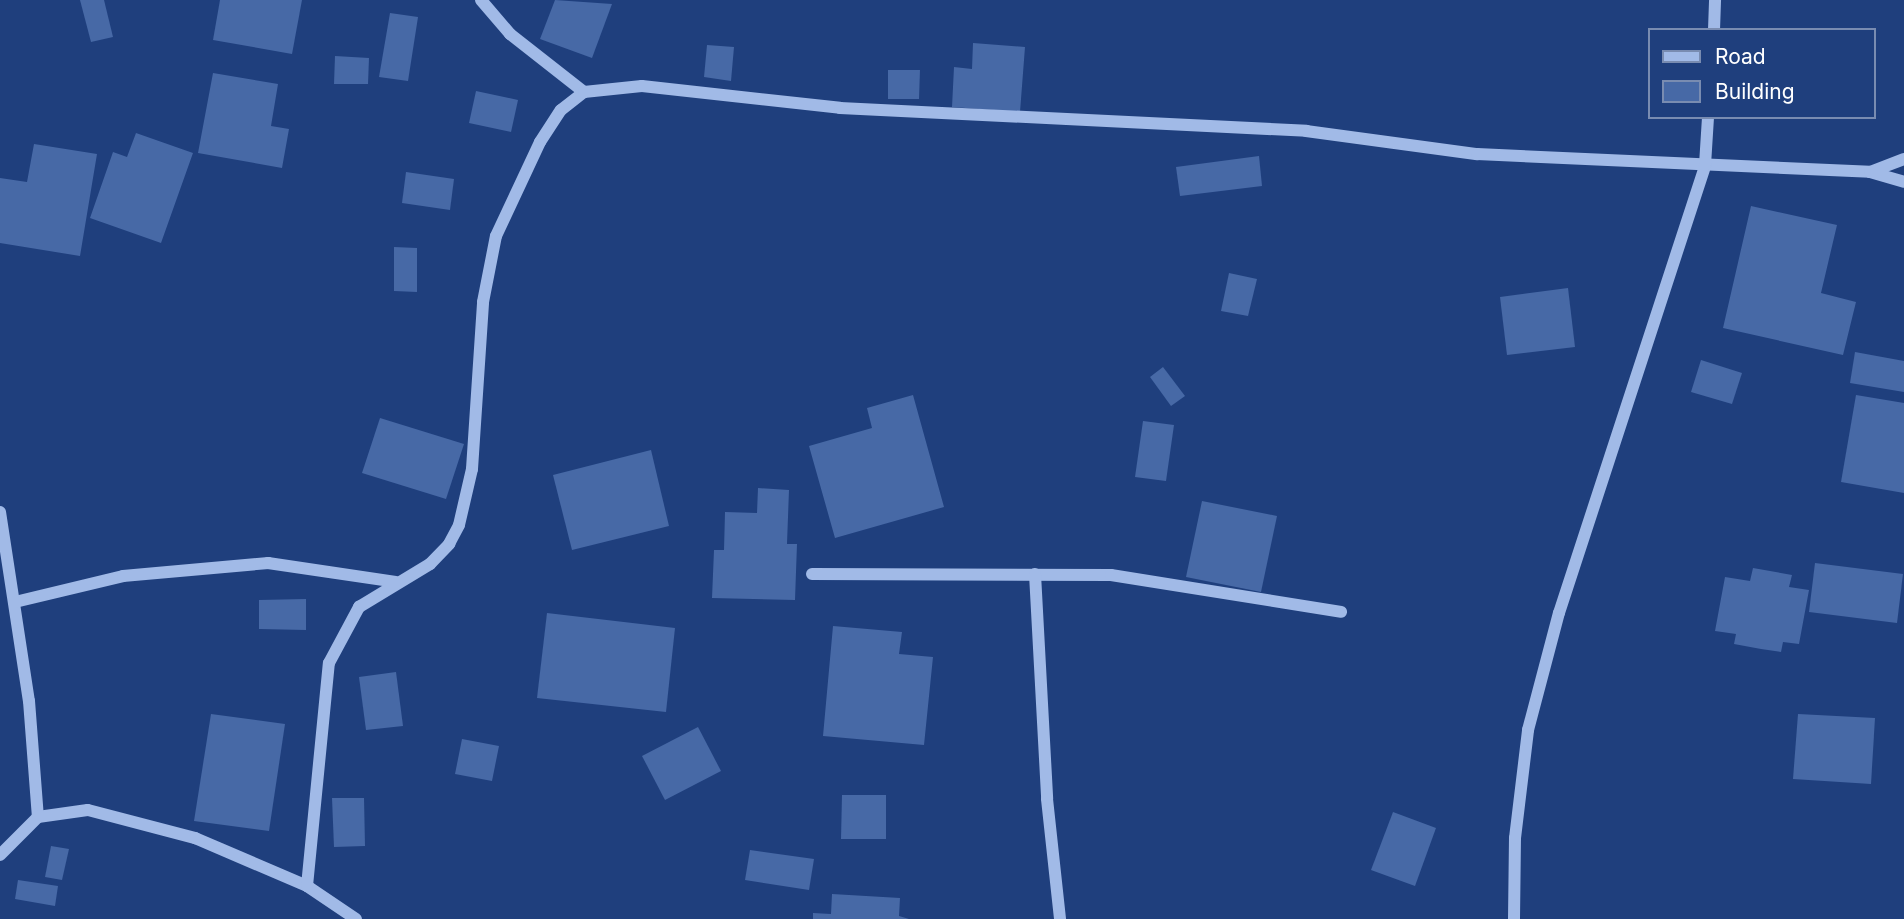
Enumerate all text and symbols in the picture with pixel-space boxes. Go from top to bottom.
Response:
legend [1648,28,1876,119]
text: Road [1715,44,1766,69]
text: Building [1715,79,1795,104]

